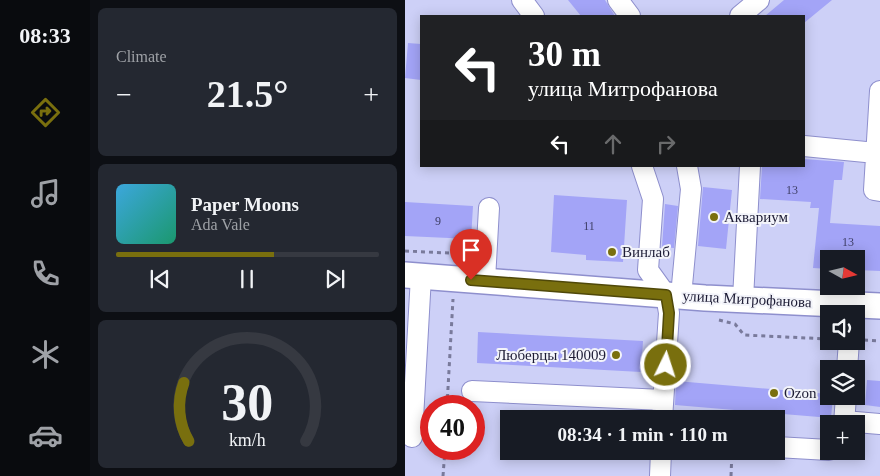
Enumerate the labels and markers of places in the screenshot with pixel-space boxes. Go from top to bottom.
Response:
place label: Аквариум [724,209,788,225]
marker: Аквариум [708,211,720,223]
pin [450,229,492,280]
place label: Винлаб [622,244,670,260]
marker: Винлаб [606,246,618,258]
place label: Люберцы 140009 [496,347,606,363]
marker: Люберцы 140009 [610,349,622,361]
place label: Ozon [784,385,817,401]
marker: Ozon [768,387,780,399]

